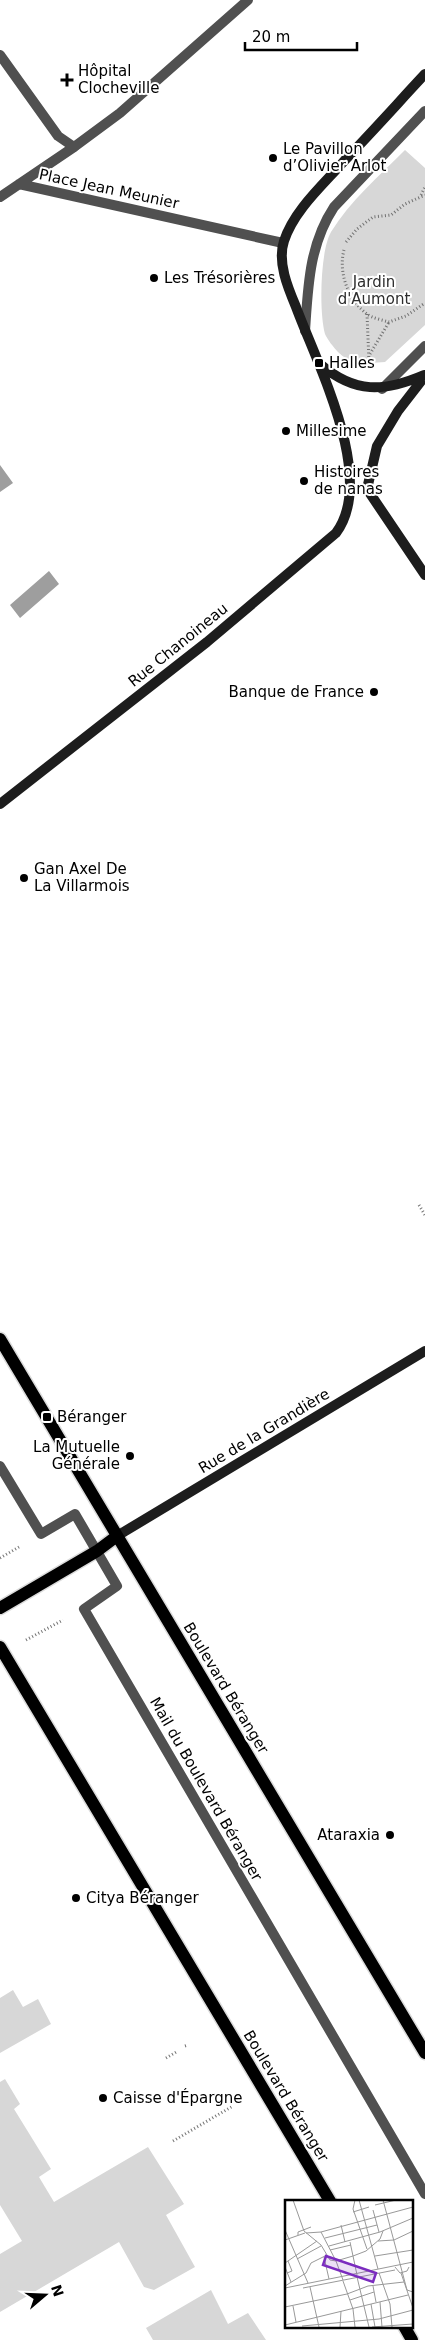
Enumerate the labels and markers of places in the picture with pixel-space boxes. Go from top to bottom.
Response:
place label: Hôpital Clocheville [78,62,159,97]
marker: Hôpital Clocheville [60,73,74,87]
place label: Le Pavillon d’Olivier Arlot [283,140,386,175]
marker: Le Pavillon d’Olivier Arlot [267,152,279,164]
place label: Les Trésorières [164,269,276,287]
marker: Les Trésorières [148,272,160,284]
place label: Halles [329,354,375,372]
marker: Halles [313,357,325,369]
place label: Millesime [296,422,367,440]
marker: Millesime [280,425,292,437]
place label: Histoires de nanas [314,463,383,498]
marker: Histoires de nanas [298,475,310,487]
place label: Banque de France [229,683,364,701]
marker: Banque de France [368,686,380,698]
place label: Gan Axel De La Villarmois [34,860,130,895]
marker: Gan Axel De La Villarmois [18,872,30,884]
place label: Béranger [57,1408,127,1426]
marker: Béranger [41,1411,53,1423]
place label: La Mutuelle Générale [33,1438,120,1473]
marker: La Mutuelle Générale [124,1450,136,1462]
place label: Ataraxia [317,1826,380,1844]
marker: Ataraxia [384,1829,396,1841]
place label: Citya Béranger [86,1889,199,1907]
marker: Citya Béranger [70,1892,82,1904]
place label: Caisse d'Épargne [113,2088,242,2107]
marker: Caisse d'Épargne [97,2092,109,2104]

